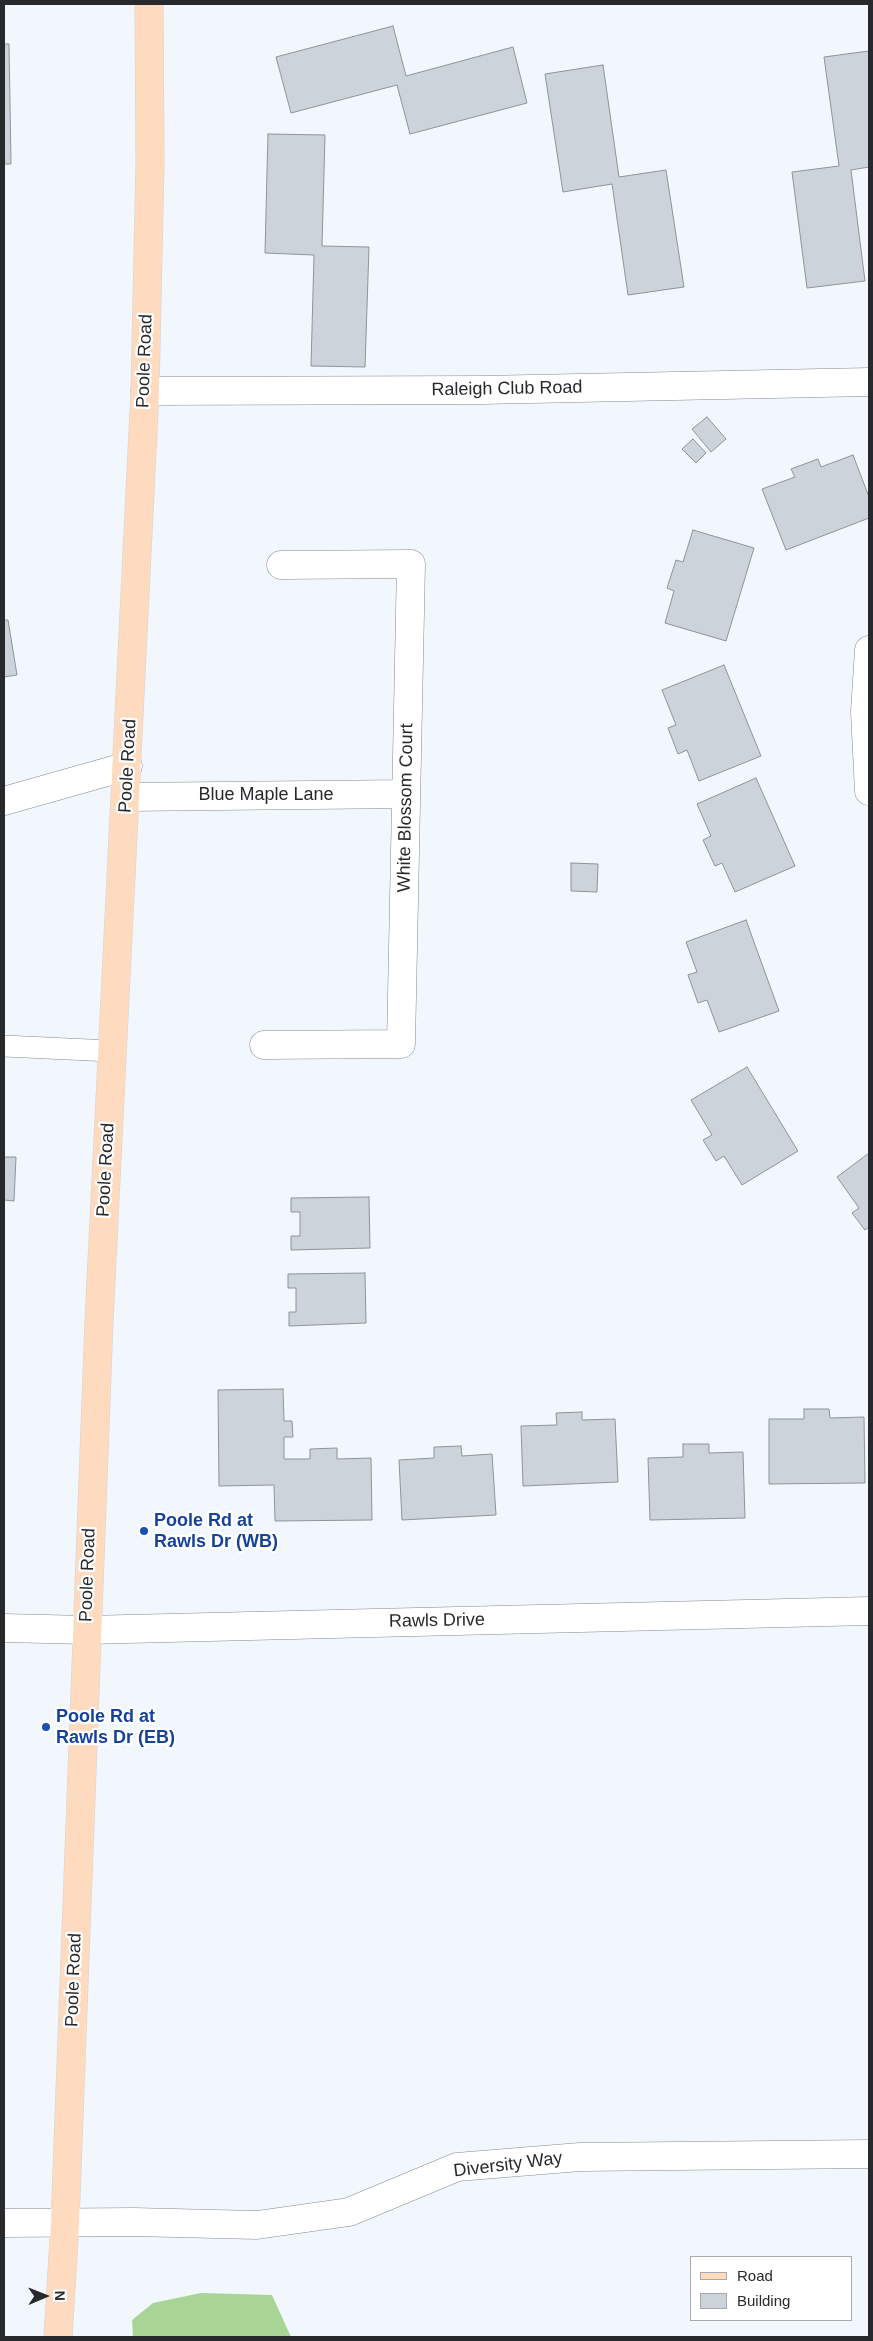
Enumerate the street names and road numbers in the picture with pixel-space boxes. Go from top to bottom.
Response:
street label: Poole Road [133,314,157,408]
street label: Raleigh Club Road [431,377,583,401]
street label: Poole Road [115,718,141,814]
street label: White Blossom Court [394,723,418,893]
street label: Blue Maple Lane [198,784,334,806]
street label: Poole Road [93,1122,119,1218]
street label: Poole Road [76,1528,100,1622]
street label: Rawls Drive [389,1609,485,1633]
street label: Poole Road [62,1933,86,2027]
street label: Diversity Way [452,2148,564,2182]

